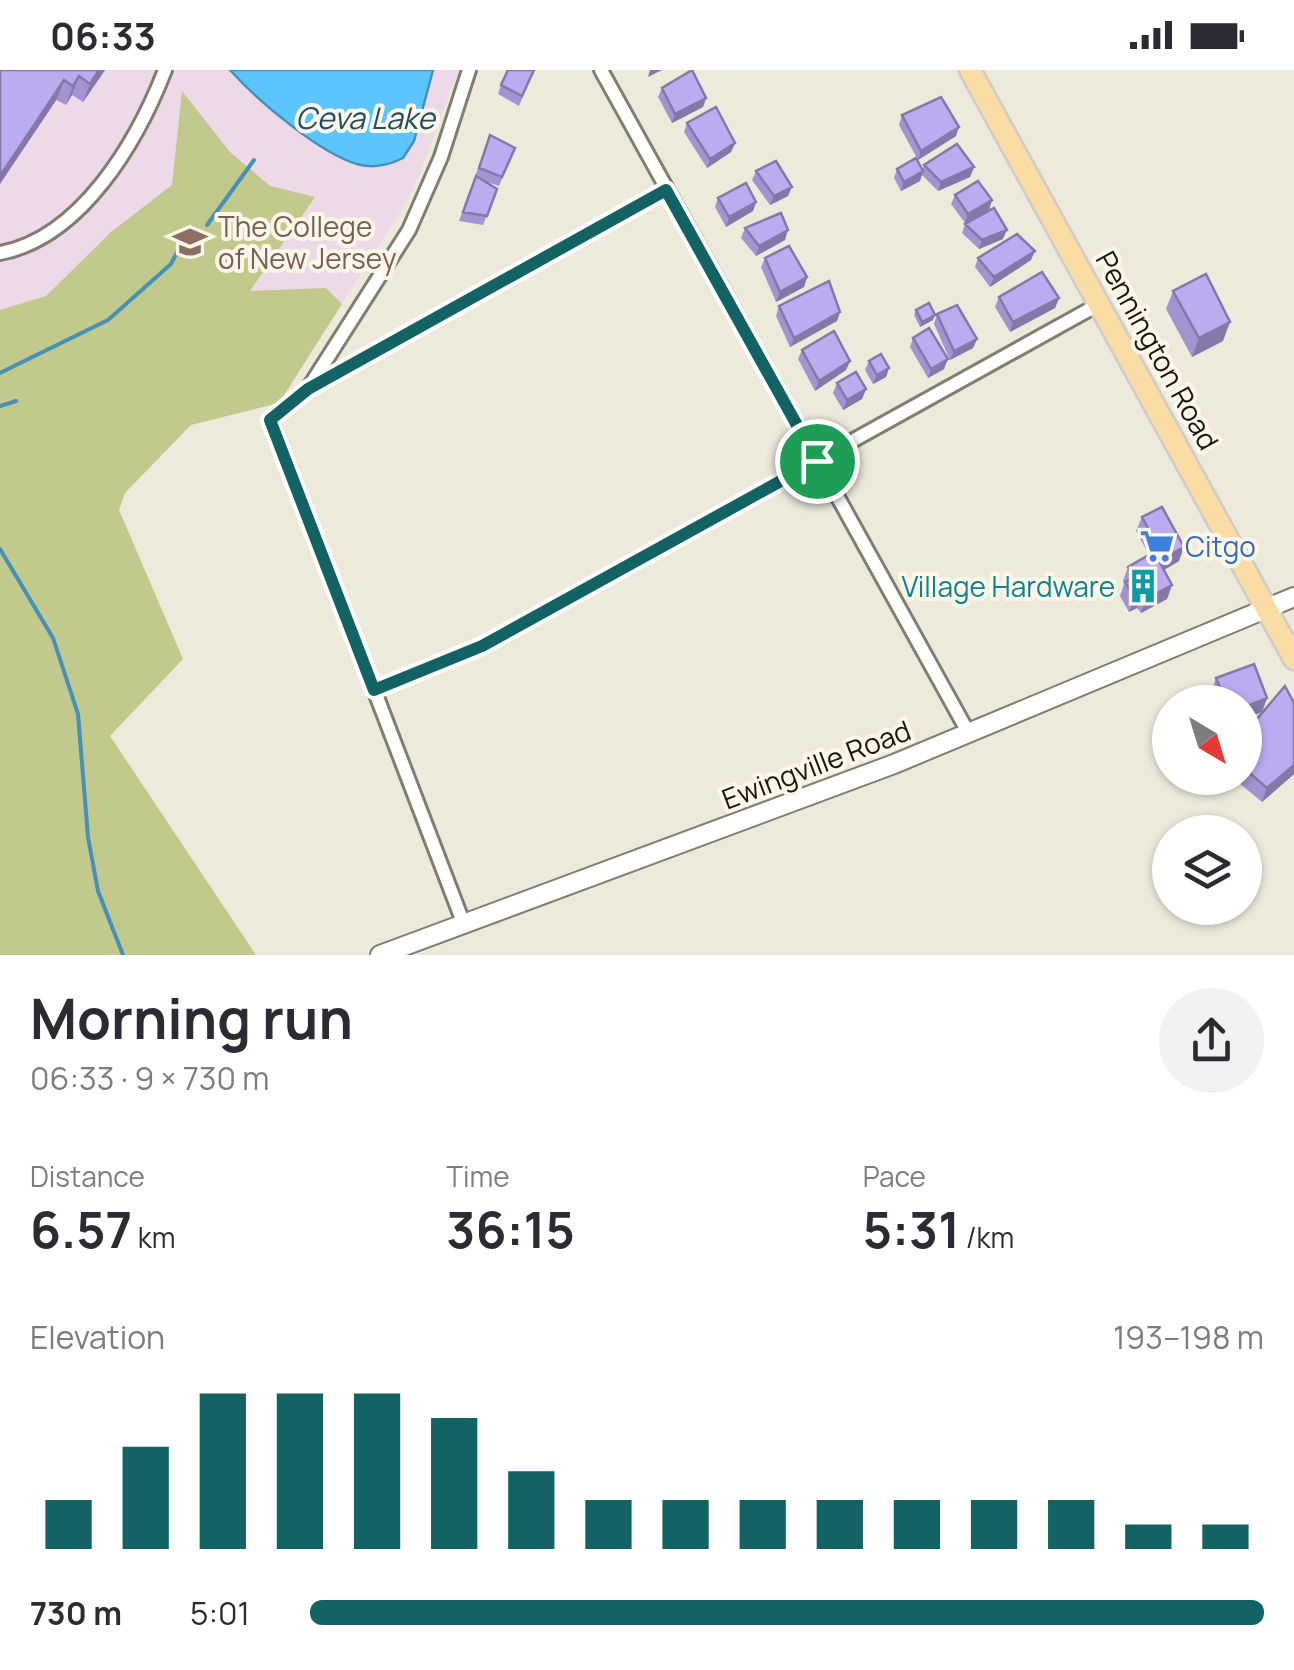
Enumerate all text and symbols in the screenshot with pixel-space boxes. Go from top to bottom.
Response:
text: 06:33 [50,9,156,61]
water label: Ceva Lake [295,97,436,138]
place label: The College of New Jersey [218,207,397,277]
school or university icon: The College of New Jersey [171,223,209,261]
street label: Pennington Road [1088,244,1228,456]
pin [775,419,860,504]
icon: arrive [790,434,845,489]
supermarket icon: Citgo [1138,527,1176,565]
place label: Citgo [1185,527,1256,565]
place label: Village Hardware [901,567,1115,605]
building icon: Village Hardware [1124,567,1162,605]
north arrow [1152,685,1262,795]
map controls [1152,685,1262,925]
street label: Ewingville Road [716,711,916,817]
button: layers [1152,815,1262,925]
text: Morning run [30,980,353,1056]
button: share [1159,988,1264,1093]
text: 06:33 · 9 × 730 m [30,1056,269,1100]
text: Distance [30,1157,145,1195]
text: Time [446,1157,510,1195]
text: Pace [863,1157,926,1195]
text: 6.57 [30,1195,132,1263]
text: 36:15 [446,1195,575,1263]
text: 5:31 [863,1195,960,1263]
text: km [132,1218,175,1256]
text: /km [960,1218,1014,1256]
text: Elevation [30,1315,165,1359]
text: 193–198 m [1113,1315,1264,1359]
text: 730 m [30,1591,122,1635]
text: 5:01 [190,1591,250,1635]

